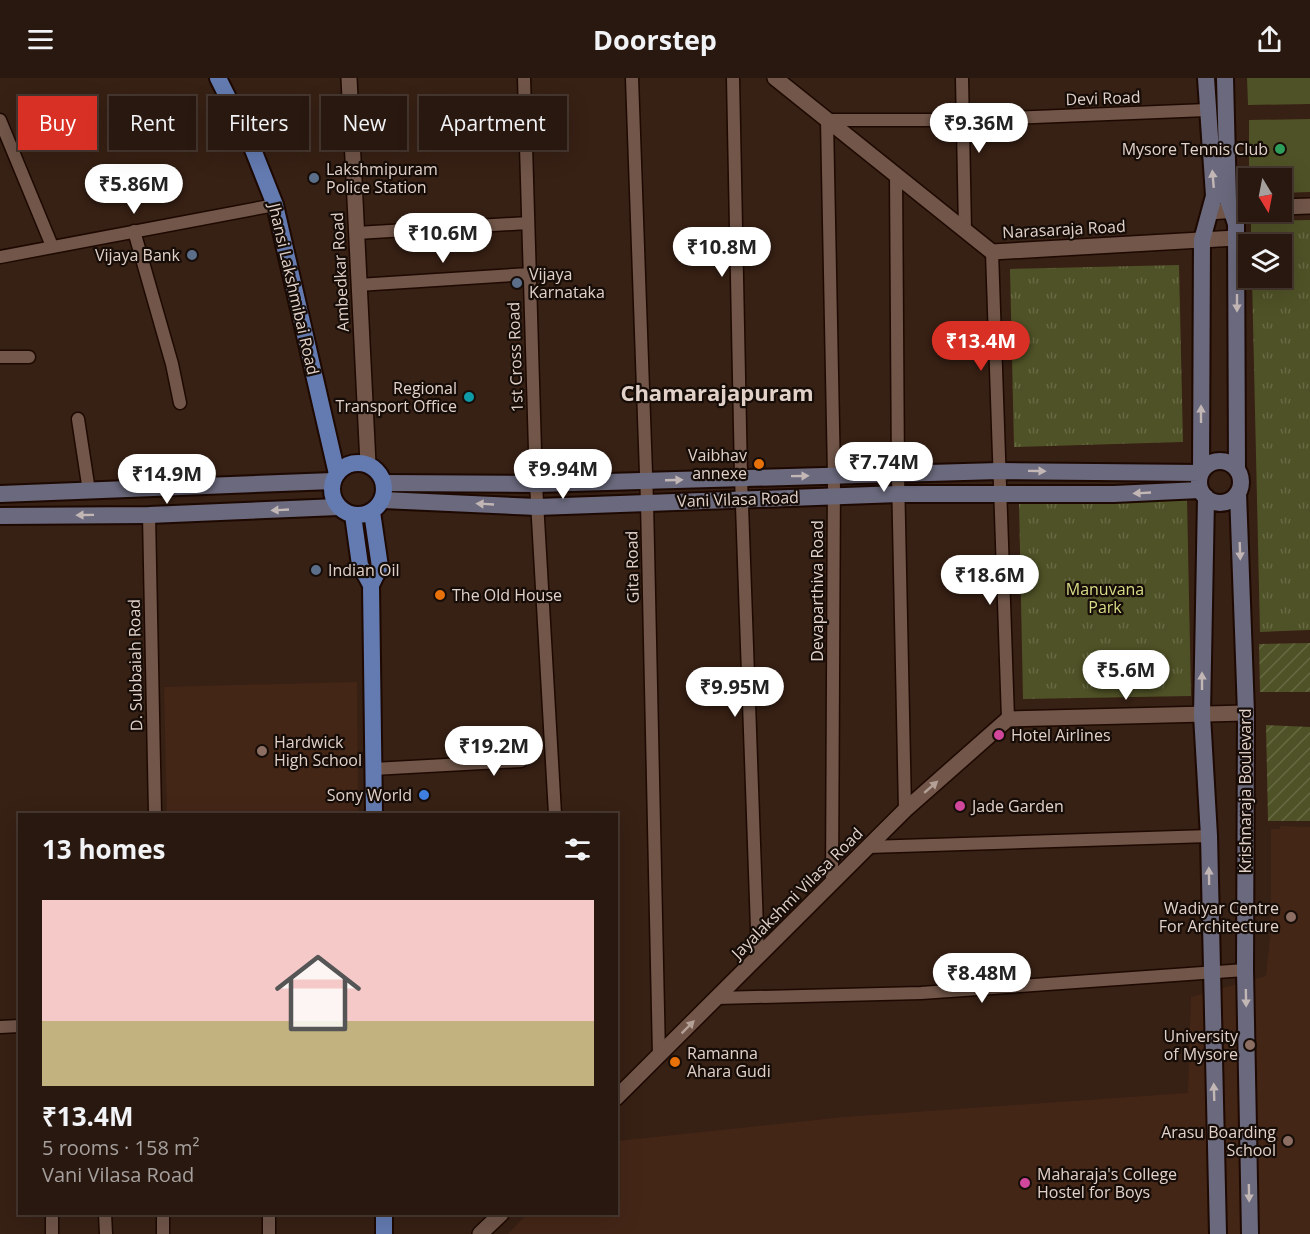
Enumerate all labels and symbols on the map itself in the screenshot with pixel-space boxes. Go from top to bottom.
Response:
street label: Devi Road [1065,86,1141,110]
pin: ₹9.36M [930,103,1028,154]
place label: Mysore Tennis Club [1122,138,1268,160]
marker: Mysore Tennis Club [1273,142,1287,156]
place label: Lakshmipuram Police Station [326,158,438,198]
pin: ₹5.86M [85,164,183,215]
north arrow [1238,168,1292,222]
one-way arrow [1208,169,1218,188]
marker: Lakshmipuram Police Station [307,171,321,185]
street label: Jhansi Lakshmibai Road [263,199,324,377]
street label: Ambedkar Road [326,212,354,332]
pin: ₹10.6M [394,213,492,264]
street label: Narasaraja Road [1002,215,1126,243]
pin: ₹10.8M [673,227,771,278]
place label: Vijaya Bank [95,244,181,266]
marker: Vijaya Bank [185,248,199,262]
place label: Vijaya Karnataka [529,263,605,303]
marker: Vijaya Karnataka [510,276,524,290]
one-way arrow [1232,294,1242,313]
street label: 1st Cross Road [502,301,528,413]
pin: ₹13.4M [932,321,1030,372]
place label: Regional Transport Office [336,377,457,417]
district label: Chamarajapuram [620,377,814,407]
marker: Regional Transport Office [462,390,476,404]
one-way arrow [1196,405,1206,424]
pin: ₹7.74M [835,442,933,493]
place label: Vaibhav annexe [688,444,747,484]
pin: ₹9.94M [514,449,612,500]
pin: ₹14.9M [118,454,216,505]
marker: Vaibhav annexe [752,457,766,471]
one-way arrow [1027,466,1046,476]
one-way arrow [790,471,809,481]
one-way arrow [664,475,683,484]
street label: Vani Vilasa Road [677,486,799,512]
one-way arrow [1132,488,1151,497]
one-way arrow [476,500,495,509]
one-way arrow [270,505,289,515]
one-way arrow [76,510,95,520]
street label: Devaparthiva Road [806,520,828,662]
street label: Gita Road [620,531,644,603]
one-way arrow [1236,542,1245,561]
pin: ₹18.6M [941,555,1039,606]
place label: Indian Oil [328,559,400,581]
marker: Indian Oil [309,563,323,577]
park label: Manuvana Park [1066,578,1144,618]
place label: The Old House [452,584,562,606]
marker: The Old House [433,588,447,602]
street label: D. Subbaiah Road [123,599,147,731]
pin: ₹5.6M [1084,650,1168,701]
pin: ₹9.95M [686,667,784,718]
one-way arrow [1197,671,1207,690]
street label: Krishnaraja Boulevard [1234,708,1256,874]
place label: Hotel Airlines [1011,724,1111,746]
pin: ₹19.2M [445,726,543,777]
marker: Hotel Airlines [992,728,1006,742]
place label: Hardwick High School [274,731,362,771]
marker: Hardwick High School [255,744,269,758]
one-way arrow [923,781,938,794]
place label: Sony World [327,784,412,806]
marker: Sony World [417,788,431,802]
place label: Jade Garden [970,795,1064,817]
marker: Jade Garden [953,799,967,813]
street label: Jayalakshmi Vilasa Road [725,823,867,965]
one-way arrow [1205,866,1214,885]
place label: Wadiyar Centre For Architecture [1159,897,1279,937]
marker: Wadiyar Centre For Architecture [1284,910,1298,924]
pin: ₹8.48M [933,953,1031,1004]
one-way arrow [1241,989,1250,1008]
one-way arrow [680,1021,694,1035]
place label: University of Mysore [1164,1025,1239,1065]
marker: University of Mysore [1243,1038,1257,1052]
place label: Ramanna Ahara Gudi [687,1042,771,1082]
marker: Ramanna Ahara Gudi [668,1055,682,1069]
one-way arrow [1209,1082,1219,1101]
place label: Arasu Boarding School [1161,1121,1276,1161]
marker: Arasu Boarding School [1281,1134,1295,1148]
place label: Maharaja's College Hostel for Boys [1037,1163,1177,1203]
marker: Maharaja's College Hostel for Boys [1018,1176,1032,1190]
one-way arrow [1245,1184,1254,1203]

